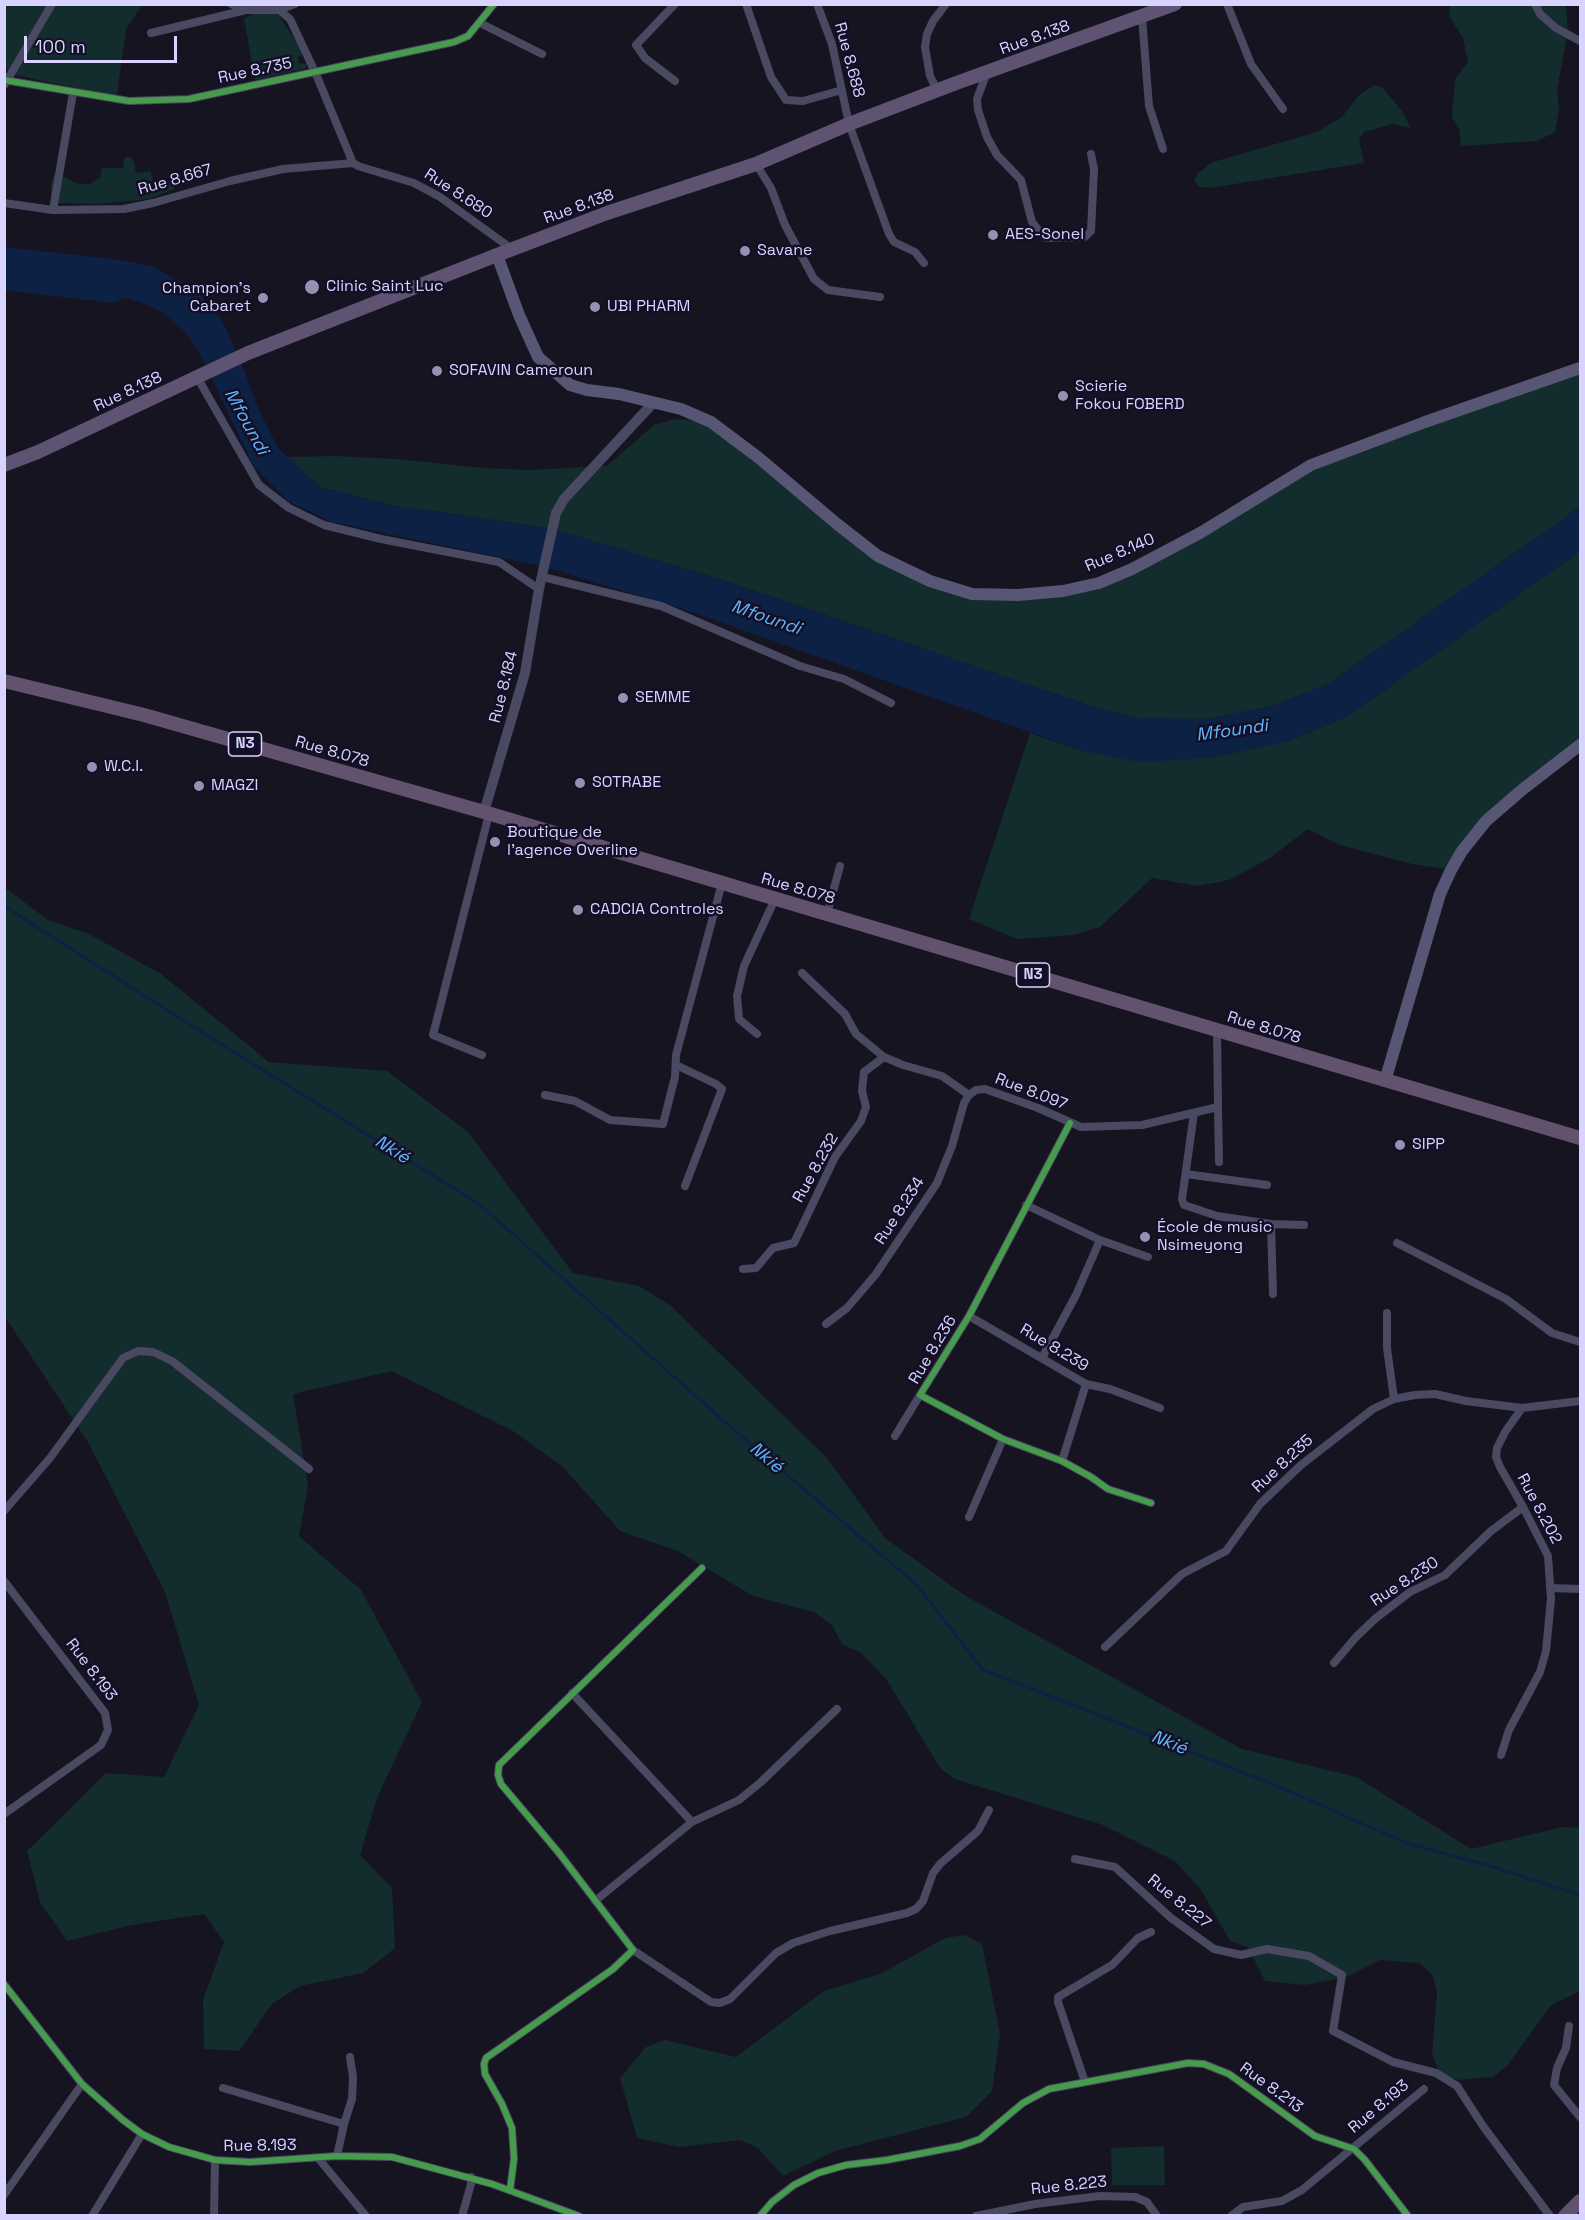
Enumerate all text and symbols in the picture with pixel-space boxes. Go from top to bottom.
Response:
street label: Rue 8.138 [997,16,1073,60]
street label: Rue 8.688 [830,20,868,100]
scale bar [27,24,180,62]
text: 100 m [35,35,86,58]
street label: Rue 8.735 [216,54,294,88]
street label: Rue 8.667 [136,160,214,200]
street label: Rue 8.680 [420,165,496,223]
street label: Rue 8.138 [541,185,617,229]
place label: AES-Sonel [1005,225,1084,245]
marker: AES-Sonel [986,228,1000,242]
place label: Savane [757,241,812,261]
marker: Savane [738,244,752,258]
place label: Clinic Saint Luc [326,277,444,297]
marker: Clinic Saint Luc [303,278,321,296]
place label: Champion's Cabaret [162,279,251,317]
marker: Champion's Cabaret [256,291,270,305]
place label: UBI PHARM [607,297,690,317]
marker: UBI PHARM [588,300,602,314]
place label: SOFAVIN Cameroun [449,361,593,381]
marker: SOFAVIN Cameroun [430,364,444,378]
street label: Rue 8.138 [91,368,165,416]
place label: Scierie Fokou FOBERD [1075,377,1185,415]
water label: Mfoundi [219,385,273,459]
marker: Scierie Fokou FOBERD [1056,389,1070,403]
street label: Rue 8.140 [1082,530,1158,576]
water label: Mfoundi [728,596,804,640]
street label: Rue 8.184 [486,649,522,725]
place label: SEMME [635,688,691,708]
marker: SEMME [616,691,630,705]
water label: Mfoundi [1195,715,1269,747]
road number: N3 [228,732,262,756]
street label: Rue 8.078 [293,732,371,772]
place label: W.C.I. [104,757,143,777]
marker: W.C.I. [85,760,99,774]
place label: SOTRABE [592,773,661,793]
place label: MAGZI [211,776,258,796]
marker: SOTRABE [573,776,587,790]
marker: MAGZI [192,779,206,793]
place label: Boutique de l'agence Overline [507,823,638,861]
marker: Boutique de l'agence Overline [488,835,502,849]
street label: Rue 8.078 [759,869,837,909]
place label: CADCIA Controles [590,900,724,920]
marker: CADCIA Controles [571,903,585,917]
road number: N3 [1016,963,1050,987]
street label: Rue 8.078 [1225,1008,1303,1048]
street label: Rue 8.097 [992,1069,1070,1115]
street label: Rue 8.232 [789,1130,843,1206]
water label: Nkié [371,1131,413,1169]
place label: SIPP [1412,1135,1445,1155]
marker: SIPP [1393,1138,1407,1152]
street label: Rue 8.234 [871,1174,929,1248]
place label: École de music Nsimeyong [1157,1218,1272,1256]
marker: École de music Nsimeyong [1138,1230,1152,1244]
street label: Rue 8.236 [905,1312,961,1388]
street label: Rue 8.239 [1016,1320,1092,1376]
street label: Rue 8.235 [1249,1431,1317,1497]
water label: Nkié [745,1438,787,1478]
street label: Rue 8.202 [1512,1470,1566,1548]
street label: Rue 8.230 [1367,1553,1443,1611]
street label: Rue 8.193 [61,1635,121,1705]
water label: Nkié [1148,1726,1190,1760]
street label: Rue 8.227 [1144,1871,1214,1933]
street label: Rue 8.213 [1236,2059,1306,2117]
street label: Rue 8.193 [1345,2076,1413,2138]
street label: Rue 8.193 [223,2136,297,2156]
street label: Rue 8.223 [1030,2172,1108,2200]

